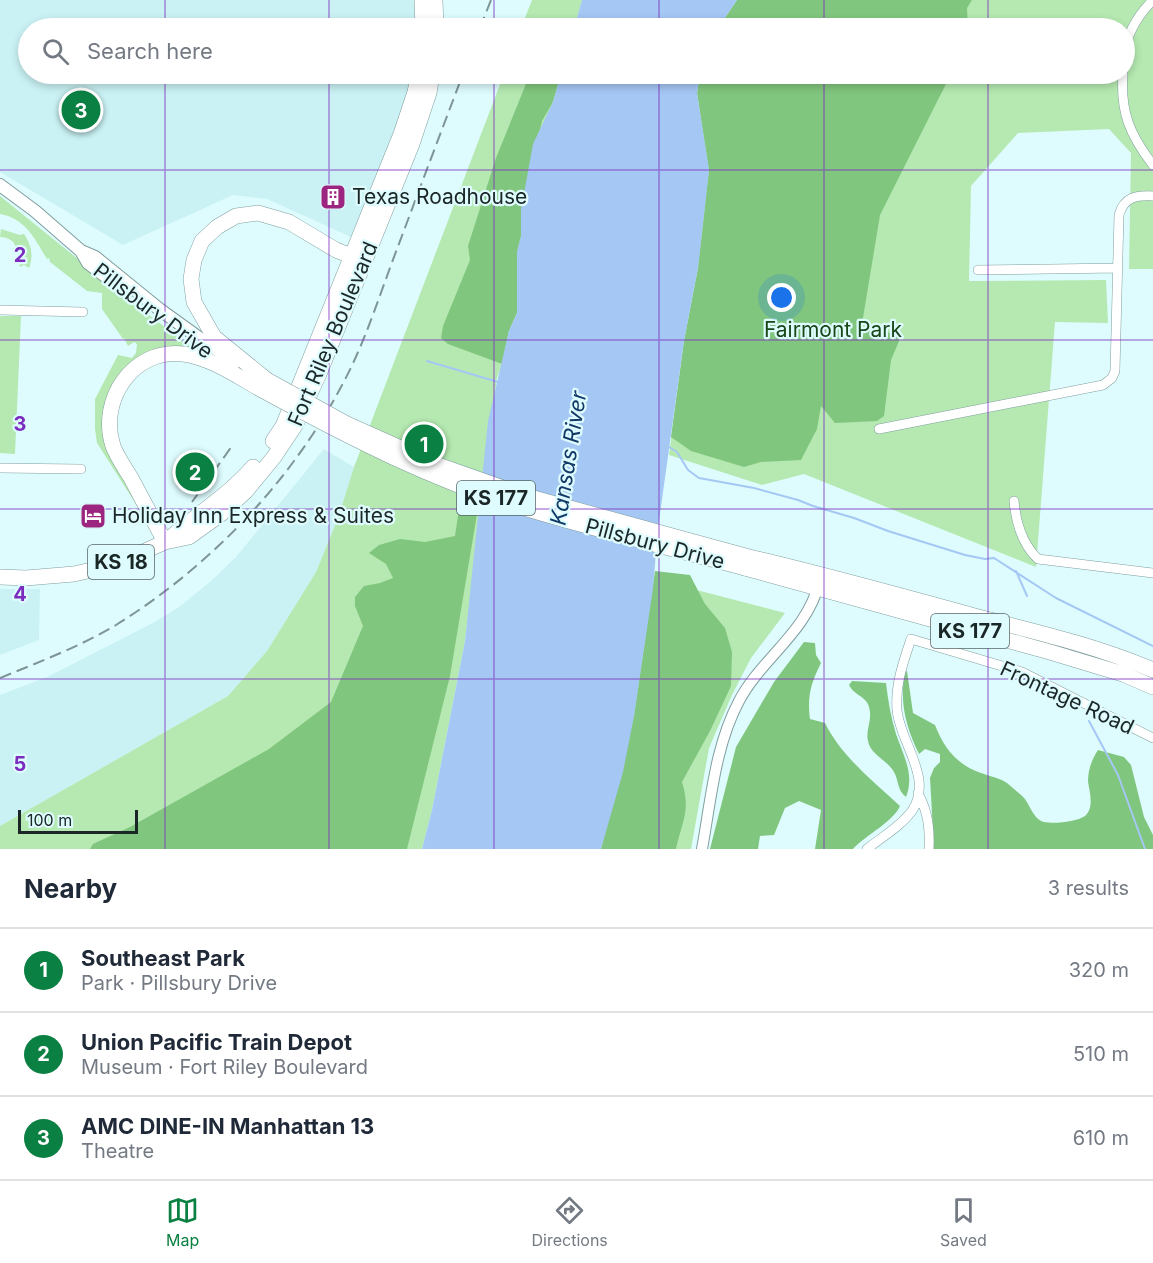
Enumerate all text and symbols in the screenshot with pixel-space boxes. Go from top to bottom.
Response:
search box [18,18,1135,84]
icon: search [39,35,72,68]
text: Search here [87,38,213,64]
pin: 3 [62,88,100,132]
building icon: Texas Roadhouse [318,182,348,212]
place label: Texas Roadhouse [352,184,527,209]
street label: Fort Riley Boulevard [282,238,383,430]
text: 2 [14,243,26,267]
street label: Pillsbury Drive [89,258,218,364]
your location [767,283,796,312]
park label: Fairmont Park [764,317,903,342]
water label: Kansas River [545,388,592,527]
text: 3 [14,412,26,436]
pin: 1 [404,422,444,466]
pin: 2 [176,450,214,494]
road number: KS 177 [457,481,535,515]
hotel icon: Holiday Inn Express & Suites [78,501,108,531]
place label: Holiday Inn Express & Suites [112,503,394,528]
street label: Pillsbury Drive [583,513,727,574]
road number: KS 18 [88,545,154,579]
text: 4 [13,582,27,606]
road number: KS 177 [931,614,1009,648]
street label: Frontage Road [996,656,1138,739]
text: 5 [14,752,26,776]
scale bar [18,807,138,834]
text: 100 m [27,810,72,830]
text: Nearby [24,873,117,904]
text: 3 results [1048,876,1129,900]
text: Southeast Park [81,945,245,971]
text: 1 [39,958,48,982]
text: 320 m [1069,958,1129,982]
text: Park · Pillsbury Drive [81,971,277,995]
text: Union Pacific Train Depot [81,1029,352,1055]
text: 2 [37,1042,50,1066]
text: 510 m [1073,1042,1129,1066]
text: Museum · Fort Riley Boulevard [81,1055,368,1079]
text: AMC DINE-IN Manhattan 13 [81,1113,374,1139]
text: 3 [37,1126,50,1150]
text: 610 m [1073,1126,1129,1150]
text: Theatre [81,1139,154,1163]
tab: Map [166,1194,199,1250]
tab: Directions [532,1194,608,1250]
tab: Saved [940,1194,987,1250]

